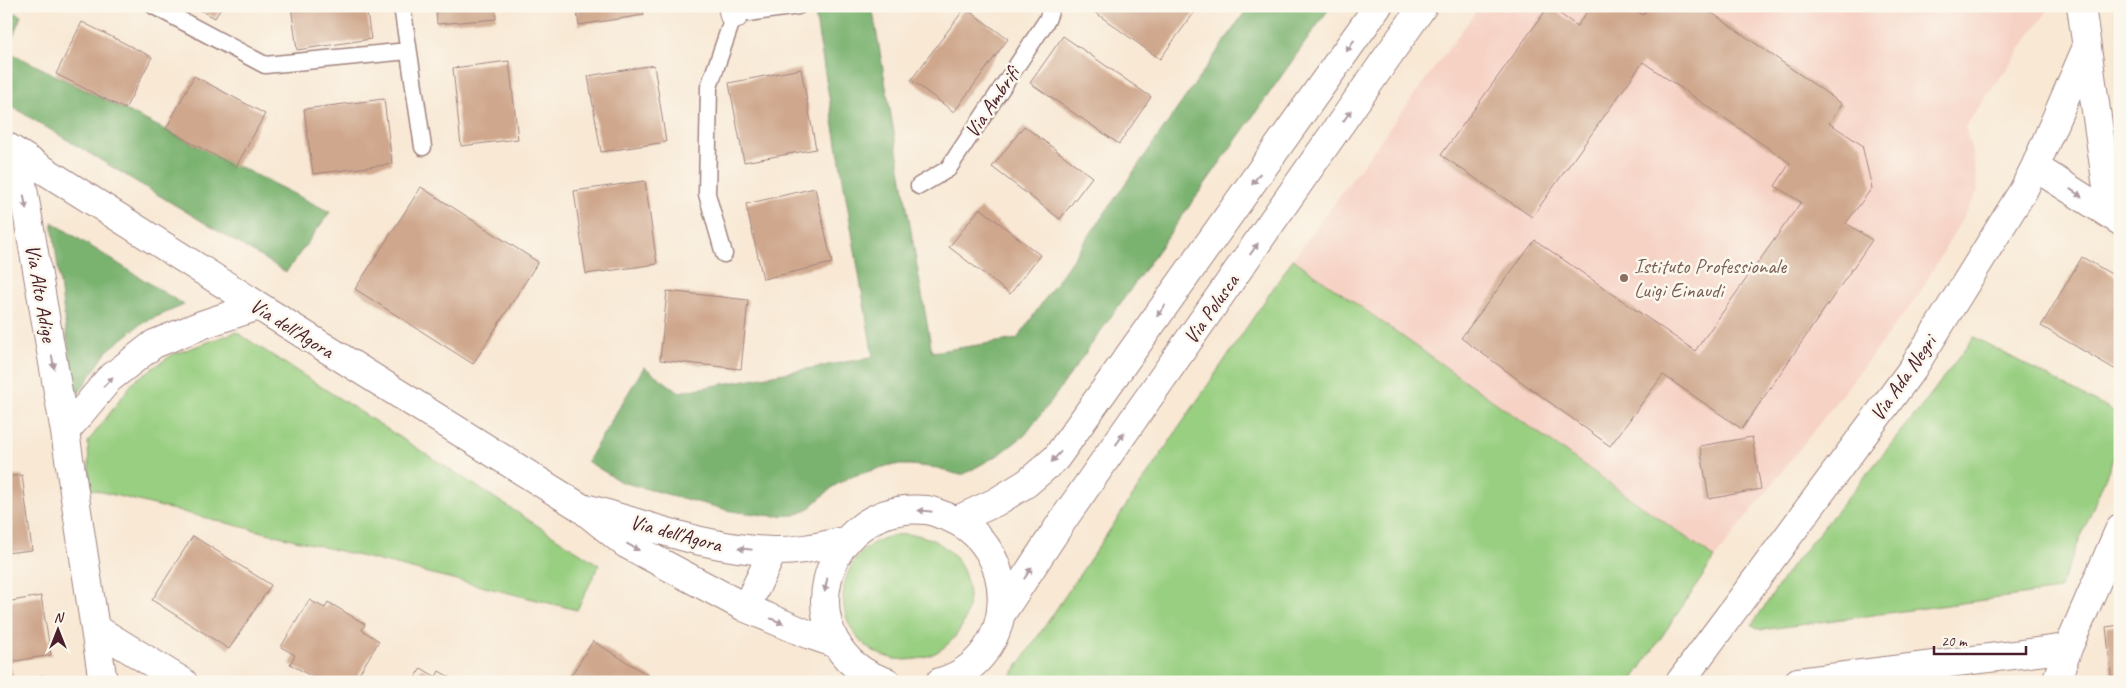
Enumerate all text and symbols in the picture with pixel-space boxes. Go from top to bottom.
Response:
one-way arrow [1345,39,1355,53]
street label: Via Ambrifi [959,60,1027,143]
one-way arrow [1342,109,1352,122]
one-way arrow [1251,172,1261,186]
one-way arrow [2070,188,2083,198]
one-way arrow [22,194,30,210]
street label: Via Alto Adige [20,242,63,345]
one-way arrow [1249,242,1259,256]
place label: Istituto Professionale Luigi Einaudi [1634,253,1787,303]
street label: Via Polusca [1178,268,1245,349]
marker: Istituto Professionale Luigi Einaudi [1618,272,1630,284]
street label: Via dell'Agora [245,292,340,365]
one-way arrow [1156,304,1166,318]
street label: Via Ada Negri [1864,328,1944,426]
one-way arrow [49,354,57,370]
one-way arrow [102,376,114,388]
one-way arrow [1115,432,1125,446]
one-way arrow [1050,450,1062,462]
one-way arrow [917,507,933,515]
street label: Via dell'Agora [627,508,726,558]
one-way arrow [625,543,640,551]
one-way arrow [737,544,753,552]
one-way arrow [1024,567,1033,580]
one-way arrow [822,577,830,593]
north arrow [32,606,82,656]
text: N [54,609,65,626]
one-way arrow [770,618,784,626]
scale bar [1934,623,2026,655]
text: 20 m [1941,632,1968,651]

